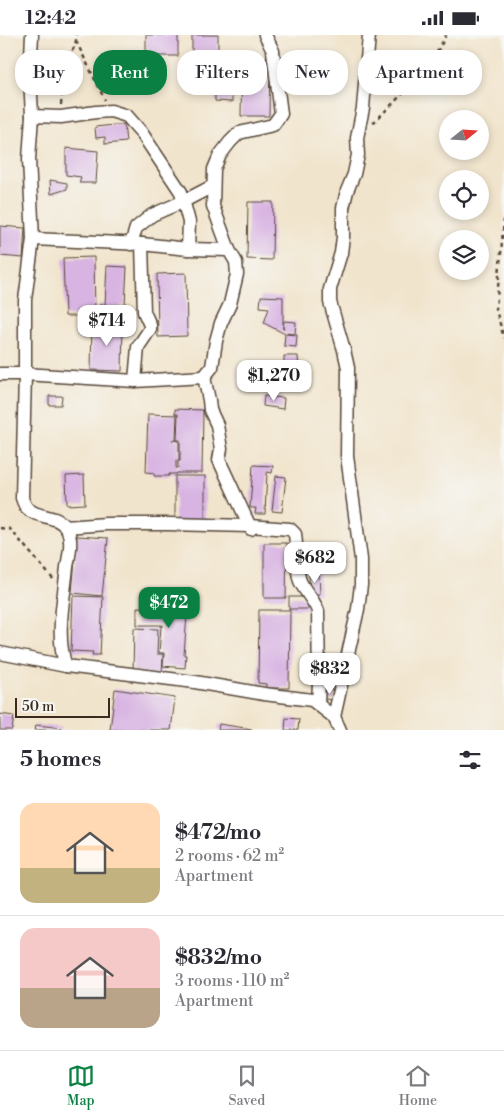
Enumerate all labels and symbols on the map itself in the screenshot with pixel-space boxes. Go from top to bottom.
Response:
north arrow [439,110,489,160]
pin: $714 [77,305,137,347]
pin: $1,270 [233,359,315,402]
pin: $682 [285,541,345,584]
pin: $472 [139,587,199,629]
pin: $832 [300,653,360,695]
scale bar [15,695,110,718]

